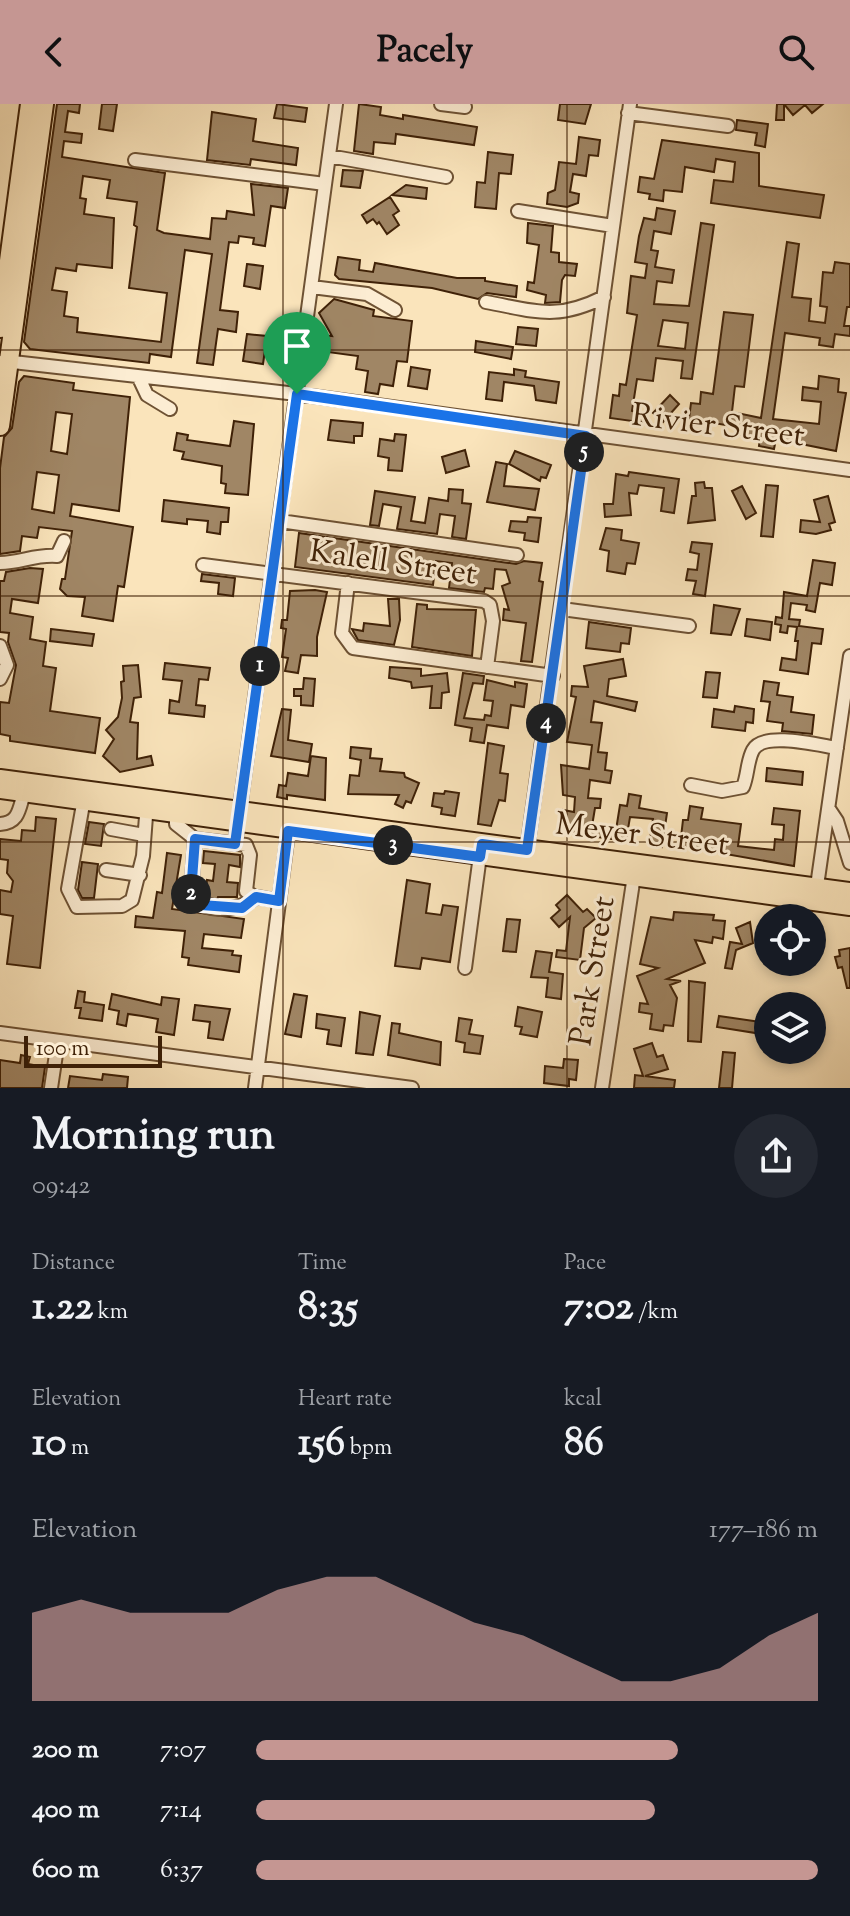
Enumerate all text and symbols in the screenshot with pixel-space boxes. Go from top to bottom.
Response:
text: Pacely [377,26,473,78]
icon: back [32,30,76,74]
icon: search [774,30,818,74]
pin [263,312,331,394]
icon: arrive [275,324,319,368]
street label: Rivier Street [629,394,807,460]
pin: 5 [564,432,604,472]
text: 5 [580,436,588,468]
street label: Kalell Street [306,529,480,599]
pin: 1 [240,646,280,686]
text: 1 [256,650,264,682]
pin: 4 [526,703,566,743]
text: 4 [540,707,552,739]
street label: Meyer Street [552,803,732,870]
pin: 3 [373,825,413,865]
text: 3 [389,829,397,861]
pin: 2 [171,874,211,914]
text: 2 [186,878,196,910]
street label: Park Street [560,893,629,1049]
map controls [754,904,826,1064]
button: locate [754,904,826,976]
button: layers [754,992,826,1064]
scale bar [24,1032,162,1068]
text: 100 m [36,1034,89,1066]
text: Morning run [32,1106,275,1169]
button: share [734,1114,818,1198]
text: 09:42 [32,1168,90,1205]
text: Distance [32,1248,115,1280]
text: Time [298,1248,347,1280]
text: Pace [564,1248,606,1280]
text: 1.22 [32,1280,93,1337]
text: 8:35 [298,1280,358,1337]
text: 7:02 [564,1280,634,1337]
text: km [93,1297,128,1329]
text: /km [634,1297,678,1329]
text: Elevation [32,1384,121,1416]
text: Heart rate [298,1384,392,1416]
text: kcal [564,1384,602,1416]
text: 10 [32,1416,66,1473]
text: 156 [298,1416,345,1473]
text: 86 [564,1416,604,1473]
text: m [66,1433,89,1465]
text: bpm [345,1433,392,1465]
text: Elevation [32,1512,137,1549]
text: 177–186 m [709,1512,818,1549]
text: 200 m [32,1732,99,1769]
text: 7:07 [160,1732,206,1769]
text: 400 m [32,1792,99,1829]
text: 7:14 [160,1792,202,1829]
text: 600 m [32,1852,99,1889]
text: 6:37 [160,1852,203,1889]

